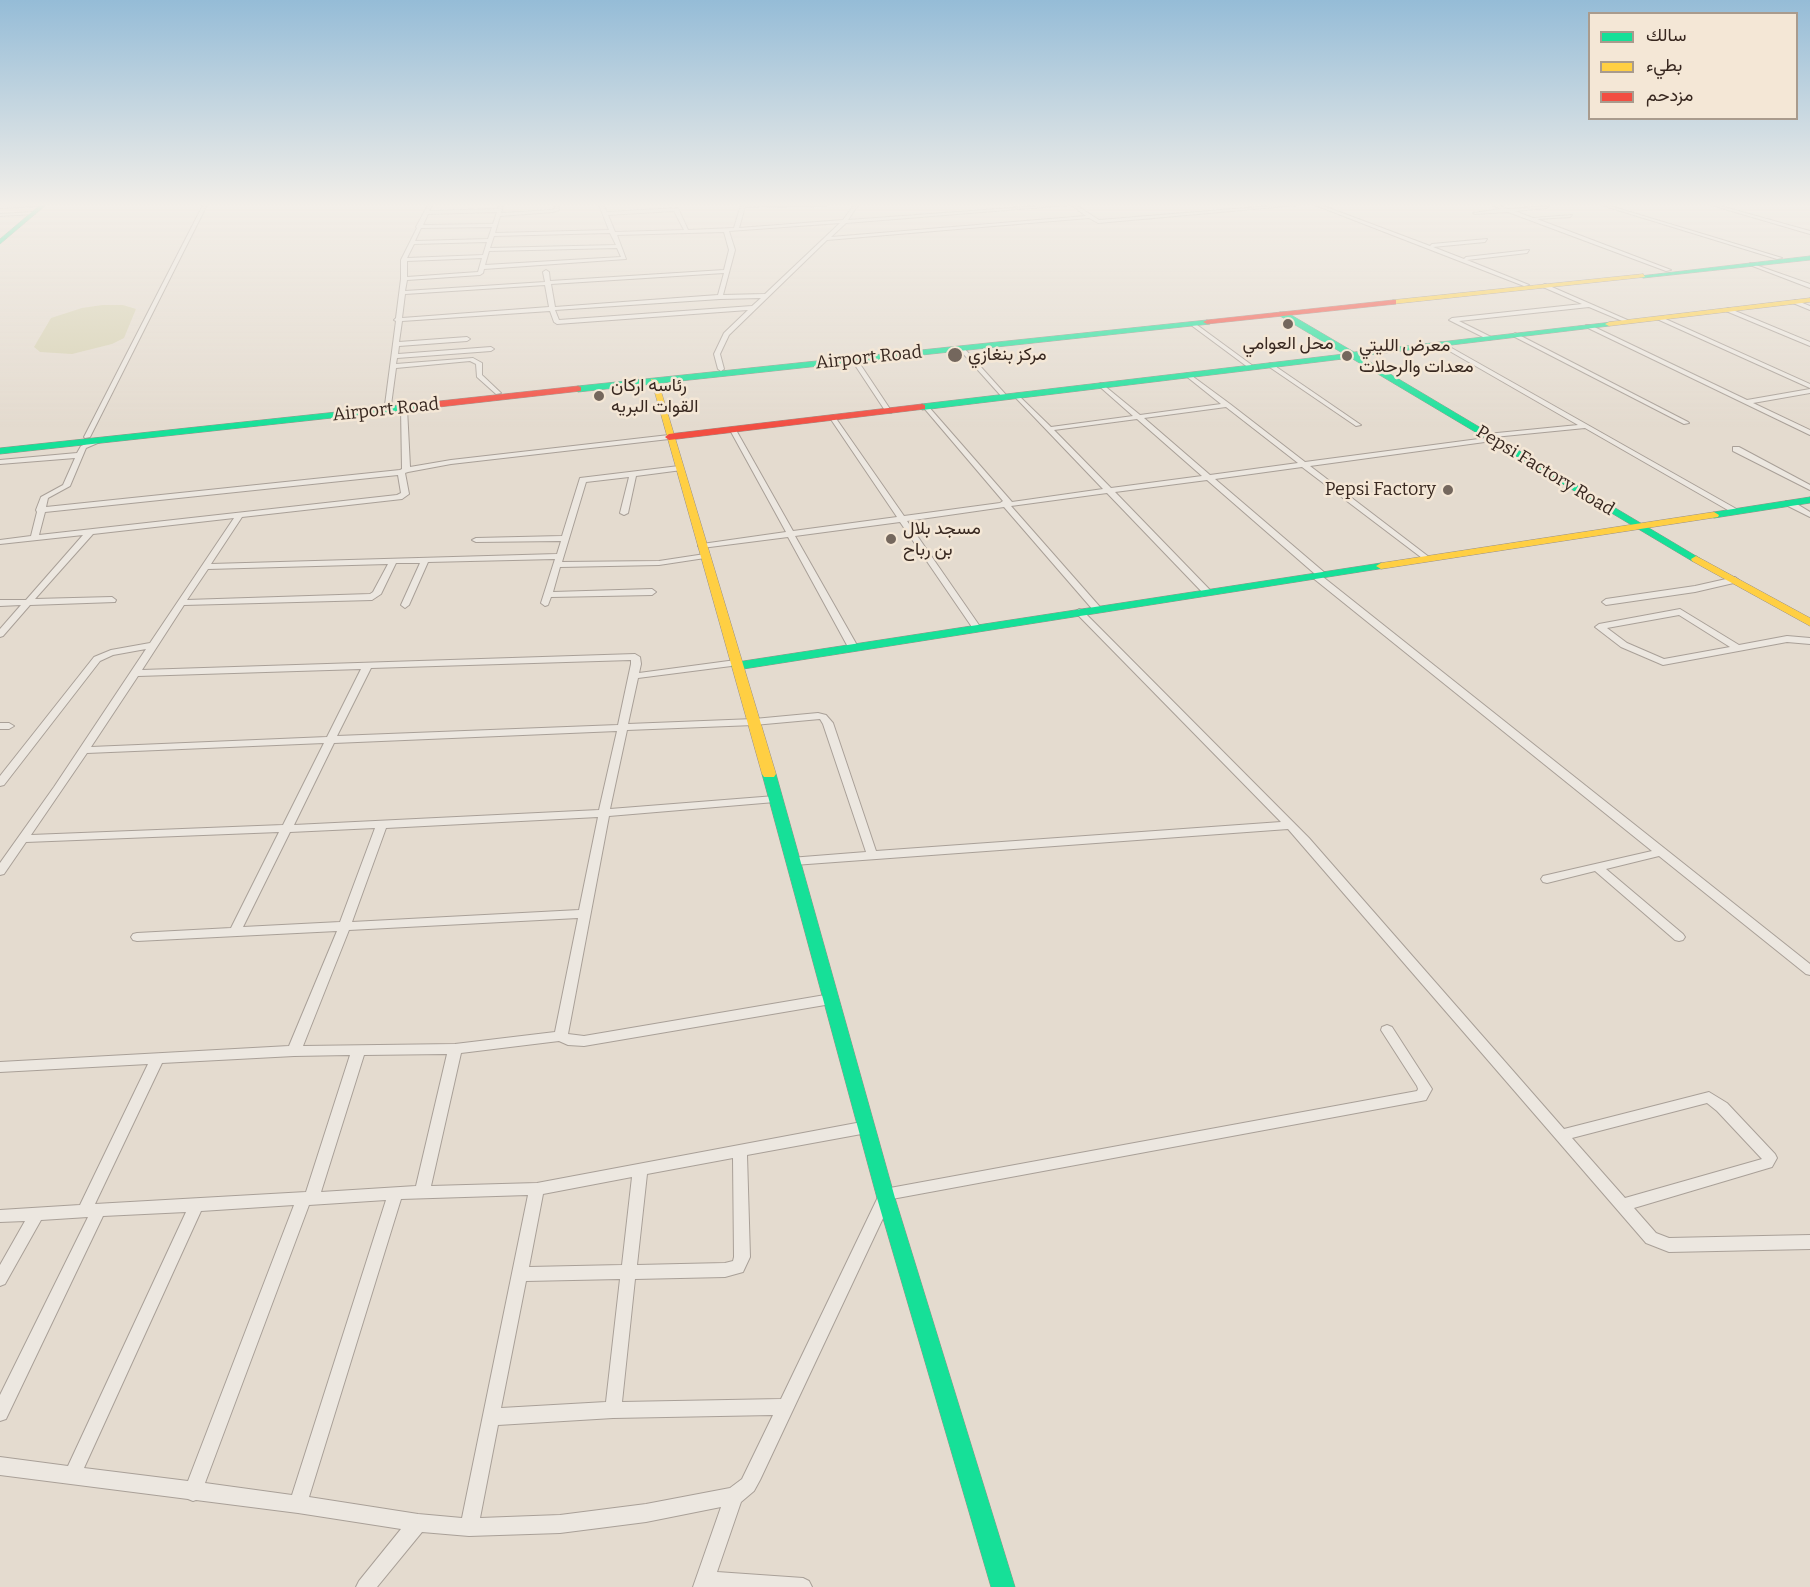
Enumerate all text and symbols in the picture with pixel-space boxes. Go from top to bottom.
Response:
legend [1588,12,1798,120]
text: سالك [1646,24,1686,46]
text: بطيء [1646,54,1682,76]
text: مزدحم [1646,84,1693,106]
marker: محل العوامي [1281,317,1295,331]
place label: محل العوامي [1243,333,1333,355]
place label: معرض الليتي معدات والرحلات [1359,335,1474,378]
street label: Airport Road [815,342,923,374]
place label: مركز بنغازي [968,344,1047,366]
marker: مركز بنغازي [946,346,964,364]
marker: معرض الليتي معدات والرحلات [1340,349,1354,363]
place label: رئاسه اركان القوات البريه [611,375,698,418]
marker: رئاسه اركان القوات البريه [592,389,606,403]
street label: Airport Road [332,394,440,426]
street label: Pepsi Factory Road [1472,421,1618,521]
place label: Pepsi Factory [1325,479,1436,501]
marker: Pepsi Factory [1441,483,1455,497]
place label: مسجد بلال بن رباح [903,518,981,560]
marker: مسجد بلال بن رباح [884,532,898,546]

